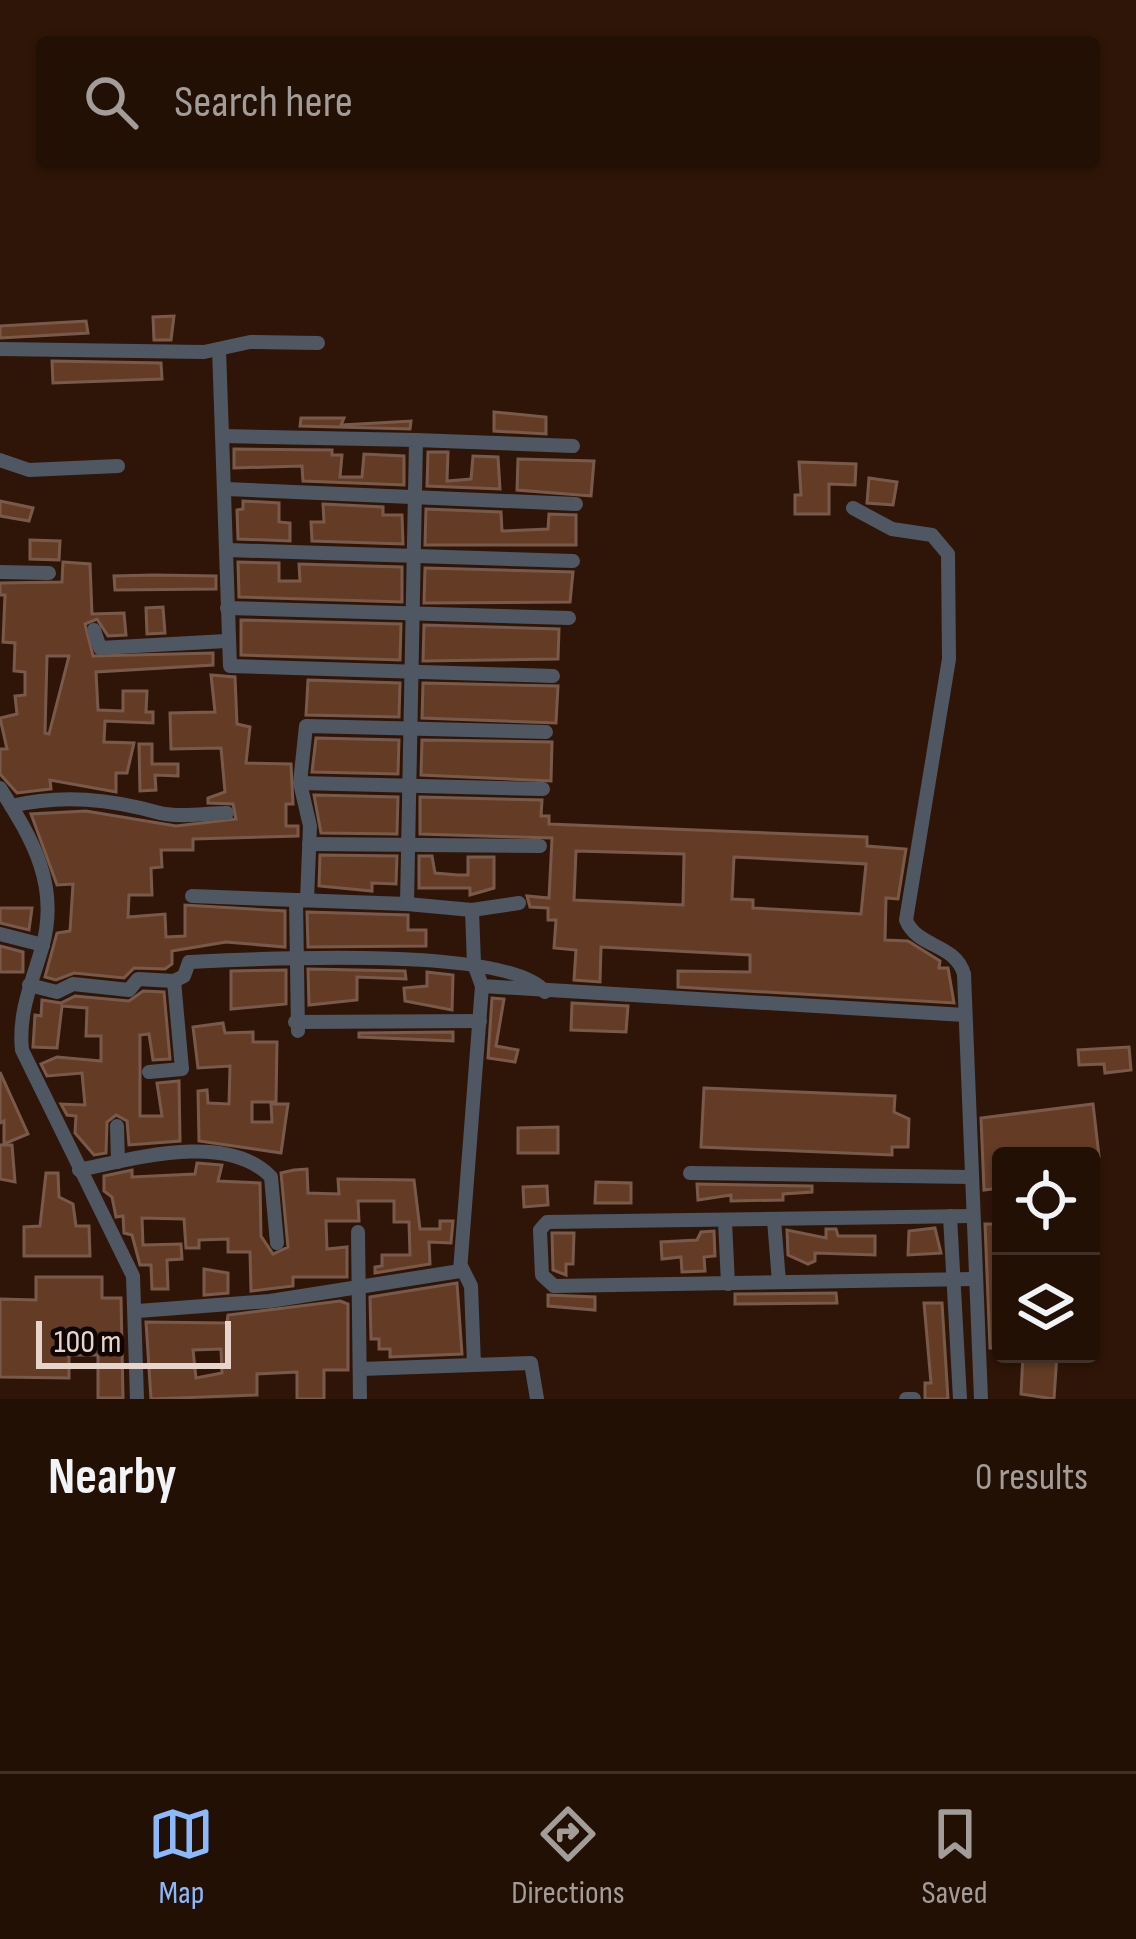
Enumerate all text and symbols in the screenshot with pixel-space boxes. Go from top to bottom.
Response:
search box [36,36,1100,168]
icon: search [78,69,144,135]
text: Search here [174,75,353,130]
map controls [992,1147,1100,1363]
button: locate [992,1147,1100,1255]
button: layers [992,1255,1100,1363]
scale bar [36,1315,231,1368]
text: 100 m [54,1322,121,1362]
text: Nearby [48,1447,177,1508]
text: 0 results [975,1454,1088,1501]
tab: Map [148,1801,214,1913]
tab: Directions [511,1801,625,1913]
tab: Saved [921,1801,988,1913]

